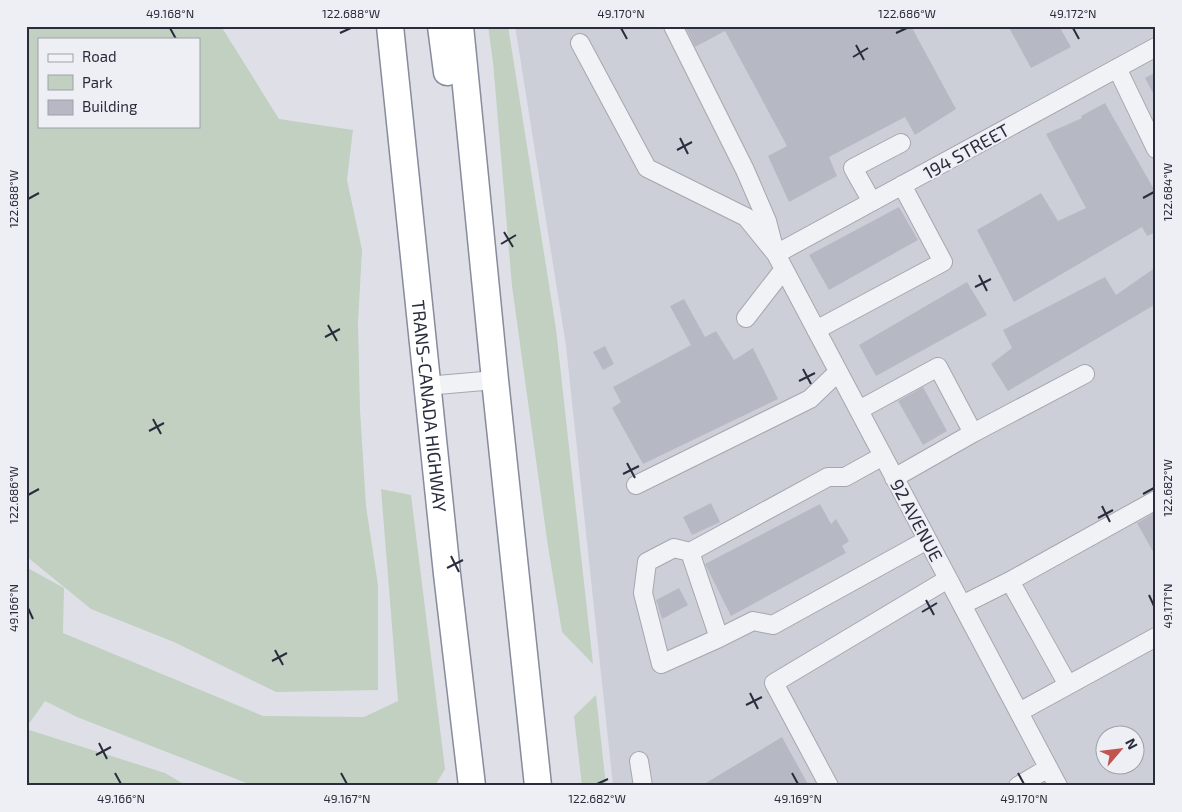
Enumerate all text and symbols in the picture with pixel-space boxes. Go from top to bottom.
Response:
text: 49.168°N [146,6,194,20]
text: 122.688°W [322,6,380,20]
text: 49.170°N [597,6,645,20]
text: 122.686°W [878,6,936,20]
text: 49.172°N [1050,6,1096,20]
legend [38,38,200,128]
text: Road [82,47,117,65]
text: Park [82,73,113,91]
text: Building [82,97,138,115]
street label: 194 STREET [919,118,1013,184]
text: 122.684°W [1160,163,1174,221]
text: 122.688°W [6,170,20,228]
street label: TRANS-CANADA HIGHWAY [408,299,452,514]
text: 122.682°W [1160,459,1174,517]
text: 122.686°W [6,466,20,524]
street label: 92 AVENUE [886,475,948,565]
text: 49.166°N [6,584,20,632]
text: 49.171°N [1160,584,1174,629]
north arrow [1094,724,1144,774]
text: N [1122,735,1142,752]
text: 49.166°N [97,791,145,805]
text: 49.167°N [323,791,371,805]
text: 122.682°W [568,791,626,805]
text: 49.169°N [774,791,822,805]
text: 49.170°N [1000,791,1048,805]

